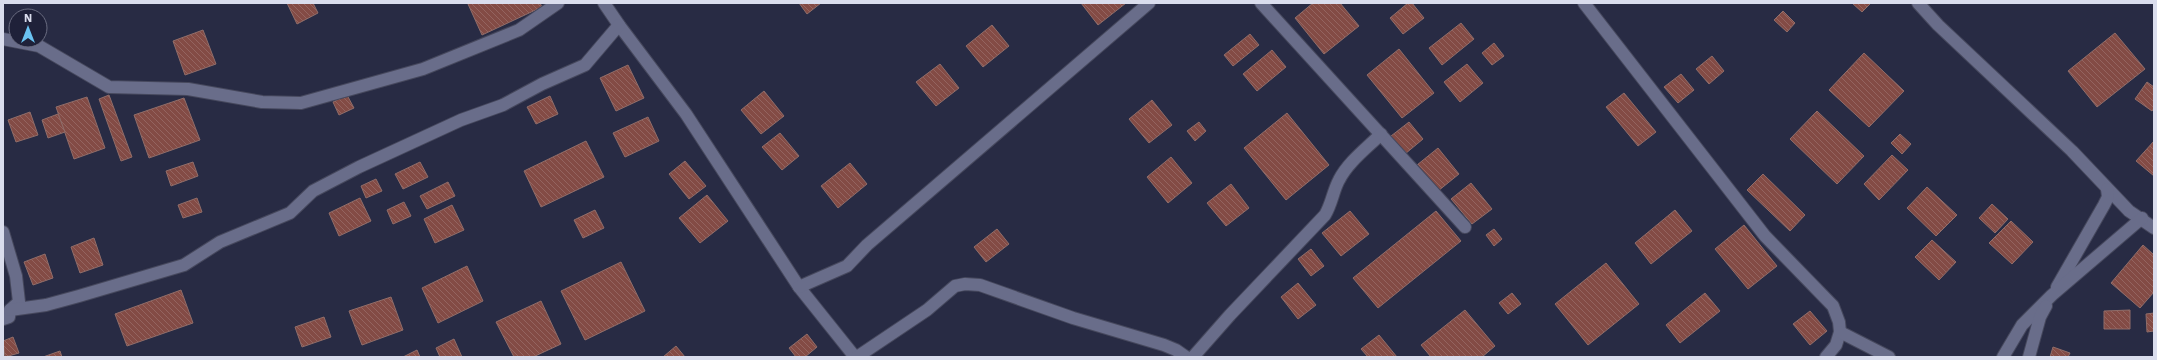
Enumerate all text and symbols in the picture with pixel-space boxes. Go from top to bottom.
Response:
north arrow [8,8,48,48]
text: N [24,12,32,25]

